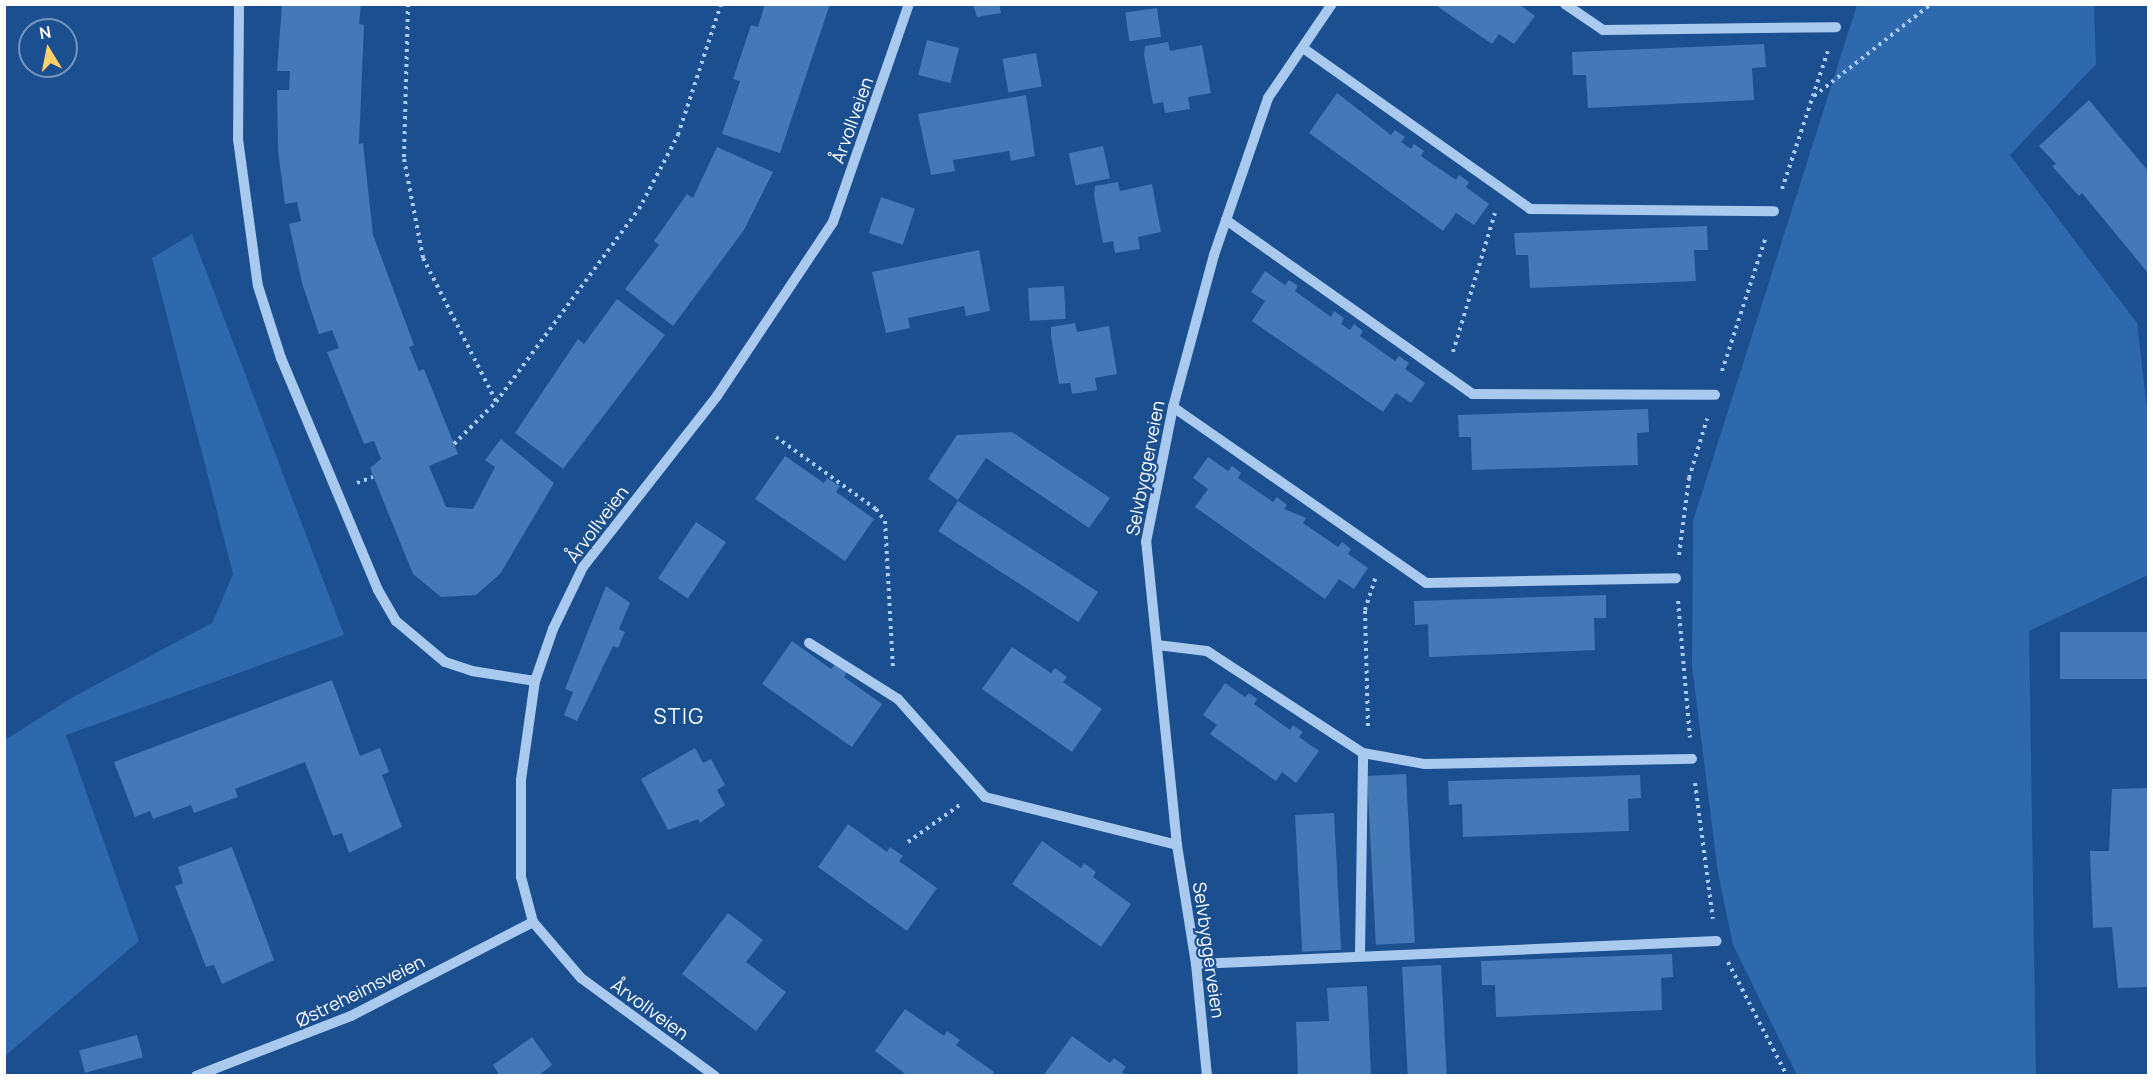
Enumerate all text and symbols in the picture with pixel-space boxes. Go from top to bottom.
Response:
north arrow [18,18,78,78]
text: N [38,20,53,44]
street label: Årvollveien [826,74,878,166]
street label: Selvbyggerveien [1121,399,1169,537]
street label: Årvollveien [561,481,633,567]
district label: STIG [653,703,705,729]
street label: Selvbyggerveien [1189,881,1229,1019]
street label: Østreheimsveien [292,950,428,1032]
street label: Årvollveien [607,974,693,1044]

